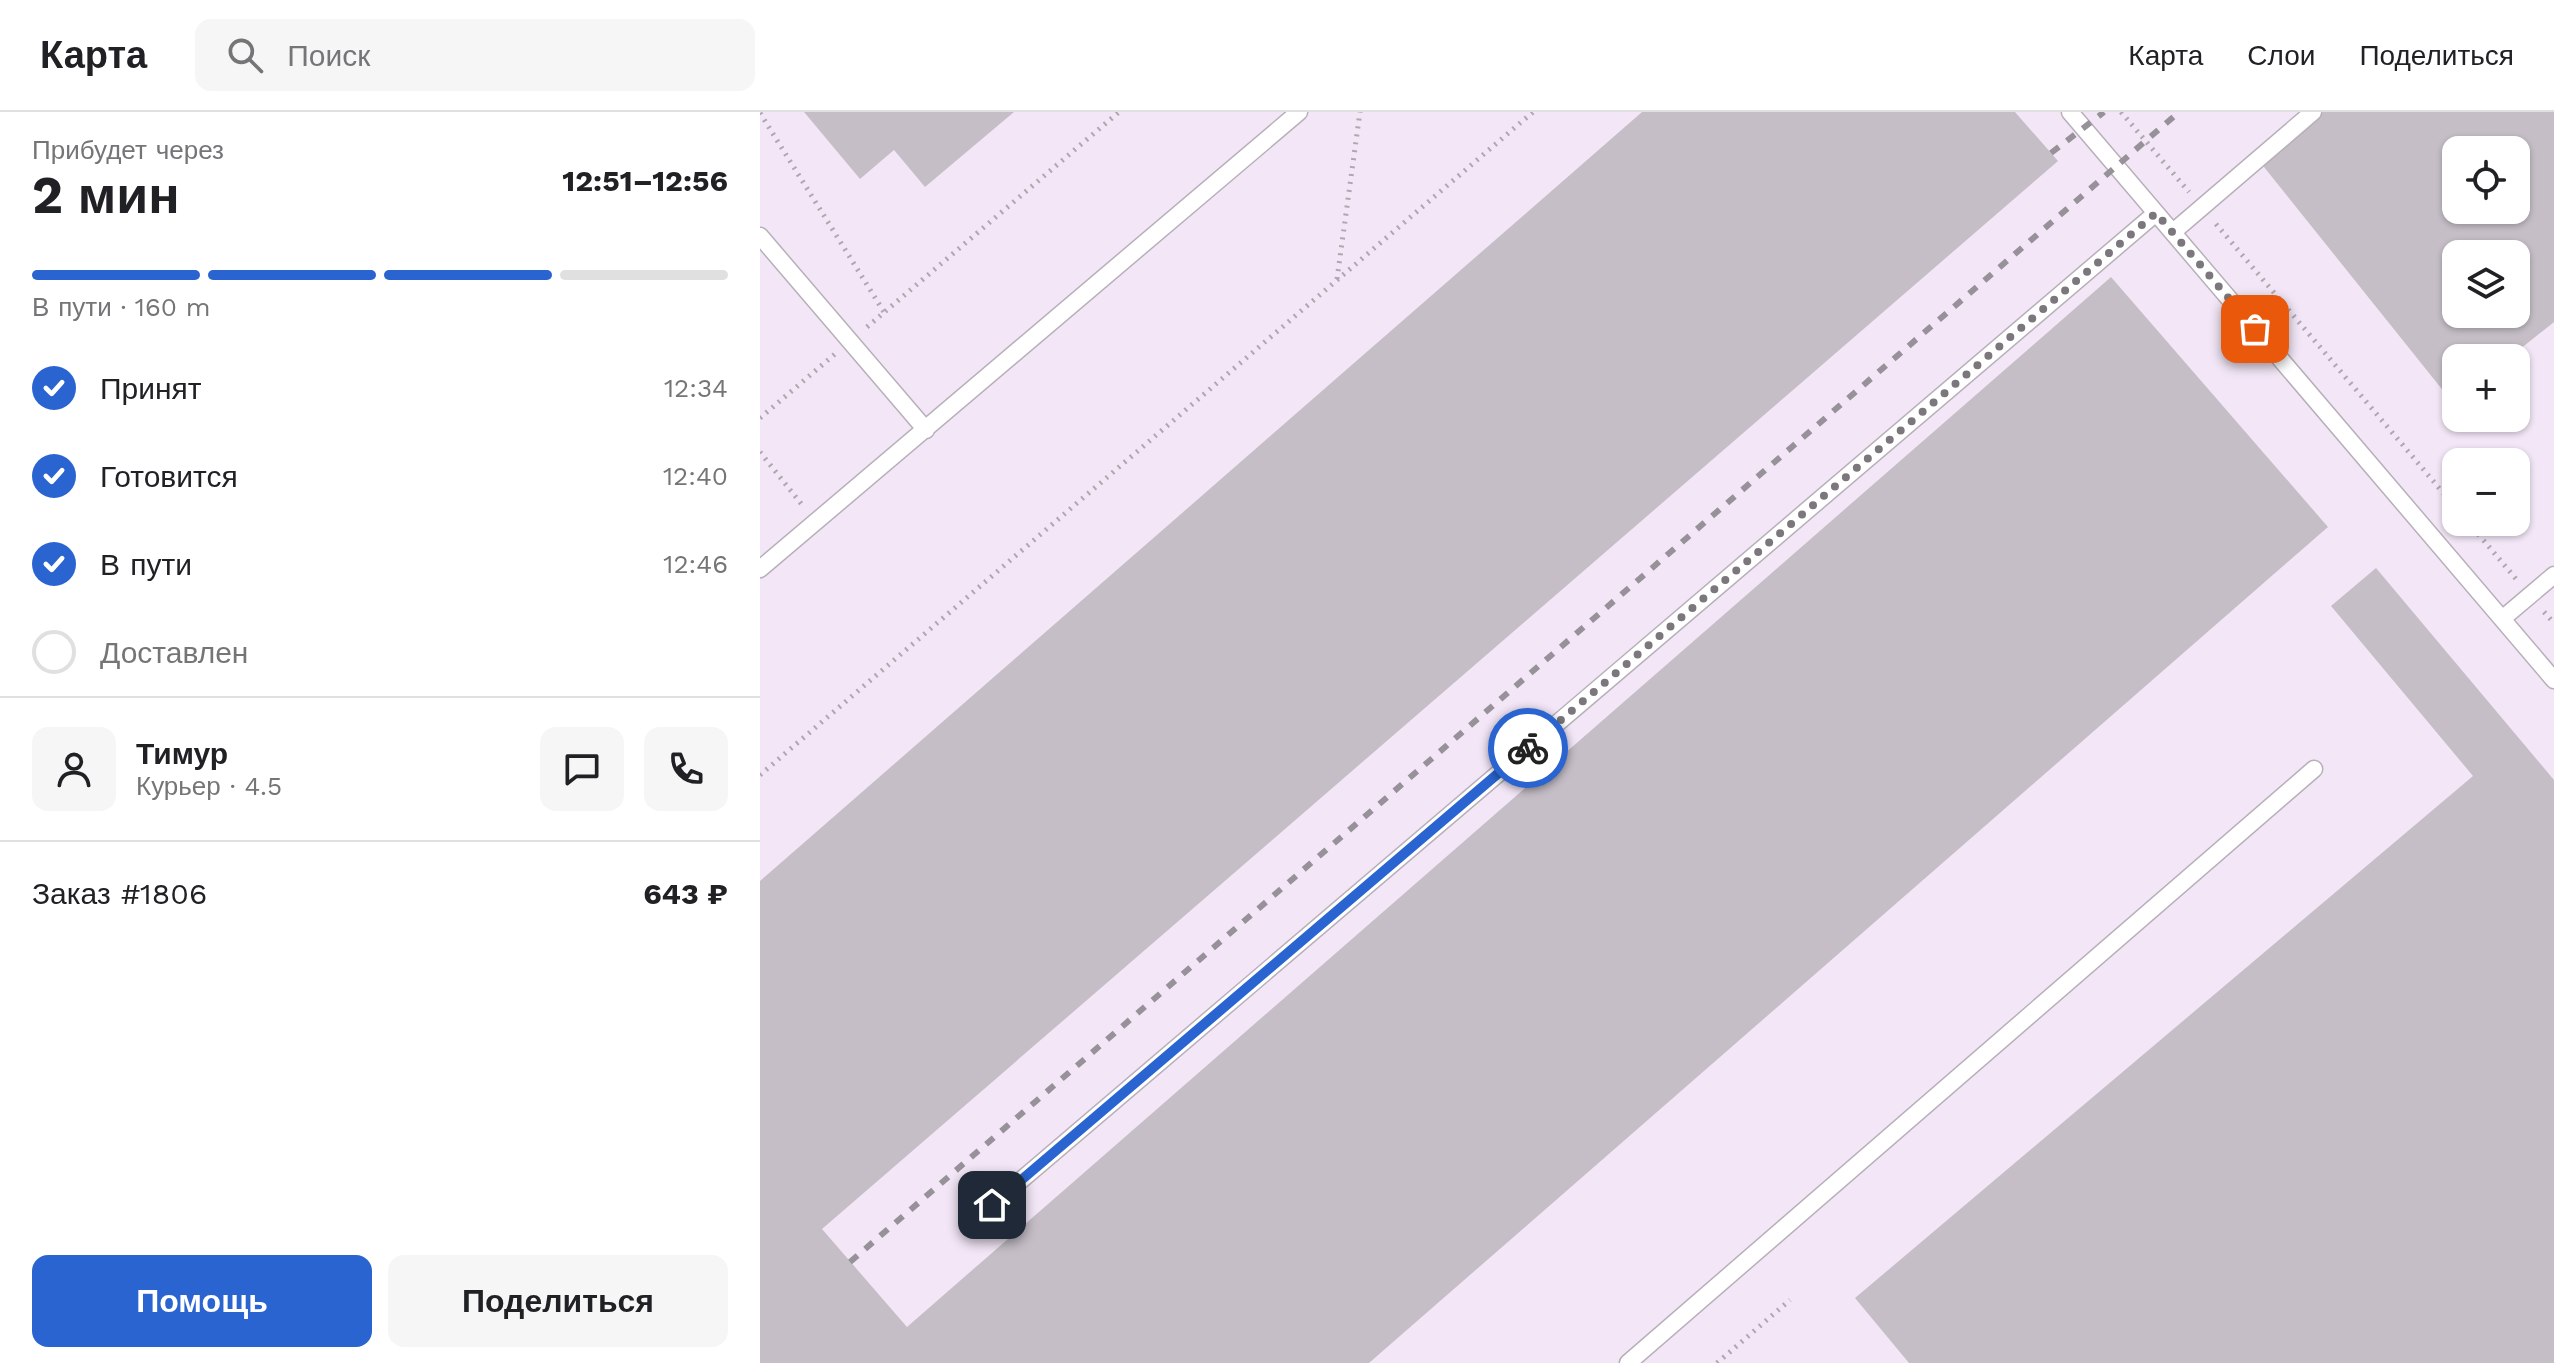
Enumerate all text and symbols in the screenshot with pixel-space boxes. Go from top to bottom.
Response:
search box [195,19,755,91]
text: Карта [40,33,147,77]
icon: search [223,33,267,77]
text: Поиск [287,38,370,73]
text: Карта [2128,39,2203,72]
text: Слои [2247,39,2315,72]
text: Поделиться [2359,39,2514,72]
text: Прибудет через [32,135,224,165]
map controls [2442,136,2530,536]
button: locate [2442,136,2530,224]
text: 12:51–12:56 [562,163,728,198]
text: 2 мин [32,165,180,226]
button: layers [2442,240,2530,328]
text: В пути · 160 m [32,292,211,322]
pin [2221,295,2289,363]
icon: bag [2233,307,2277,351]
button: + [2442,344,2530,432]
icon: check [32,366,76,410]
text: Принят [100,371,202,406]
text: 12:34 [664,373,728,403]
button: − [2442,448,2530,536]
icon: check [32,454,76,498]
text: Готовится [100,459,238,494]
text: 12:40 [663,461,728,491]
icon: check [32,542,76,586]
text: В пути [100,547,192,582]
text: 12:46 [663,549,728,579]
text: Доставлен [100,635,248,670]
courier [1488,708,1568,788]
icon: bike [1506,726,1550,770]
button: person [32,727,116,811]
button: chat [540,727,624,811]
button: phone [644,727,728,811]
text: Тимур [136,736,228,771]
text: Курьер · 4.5 [136,771,282,801]
text: Заказ #1806 [32,876,207,911]
text: 643 ₽ [643,876,728,911]
pin [958,1171,1026,1239]
icon: home [970,1183,1014,1227]
button: Помощь [32,1255,372,1347]
button: Поделиться [388,1255,728,1347]

